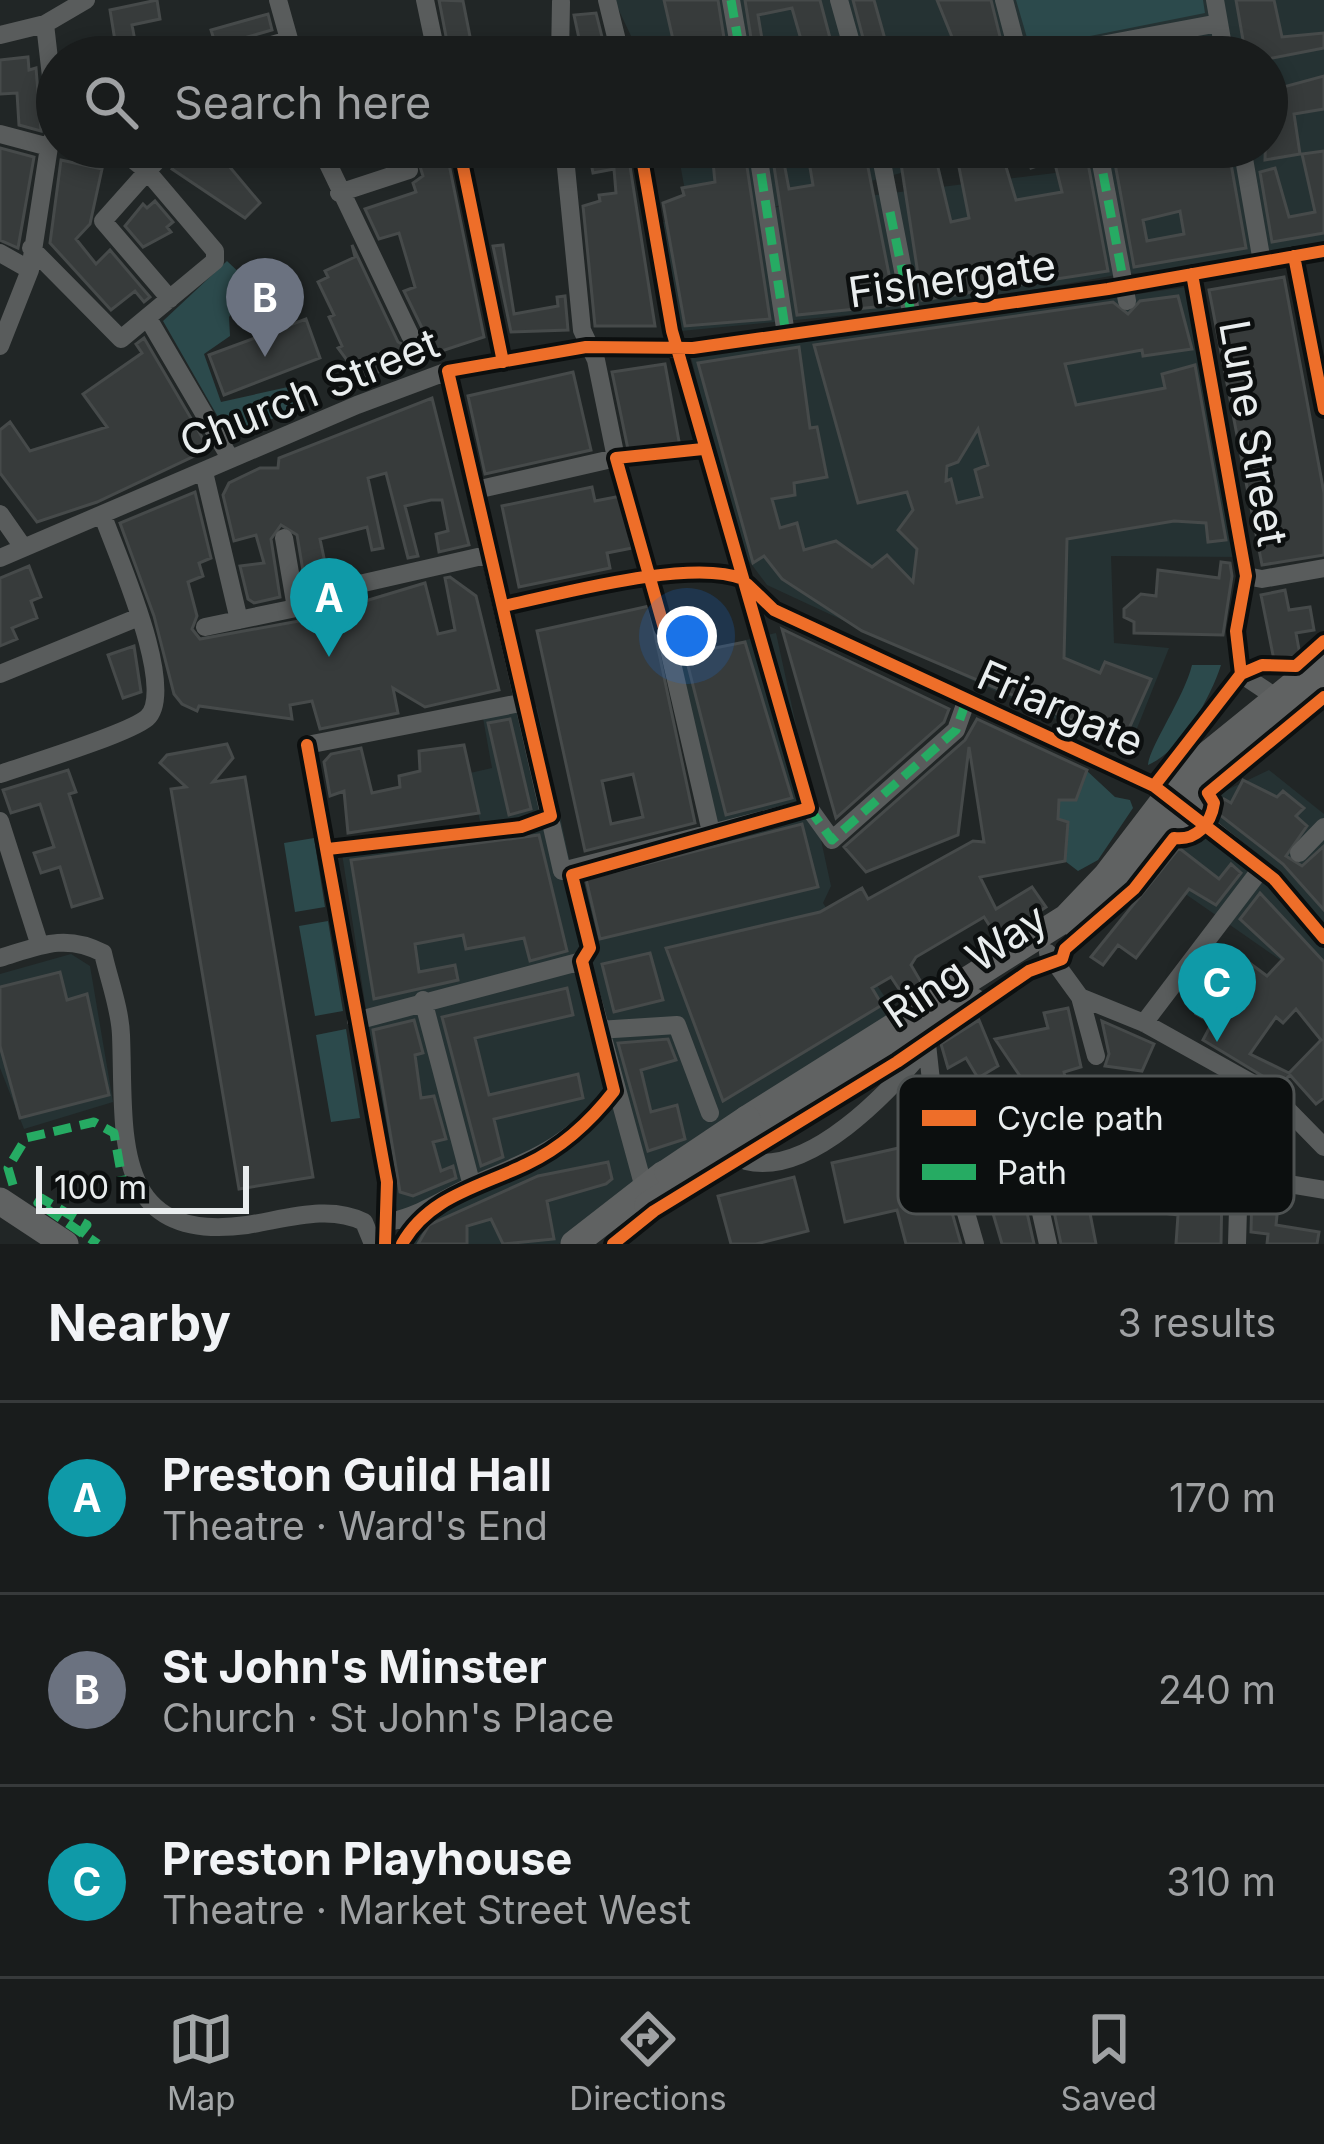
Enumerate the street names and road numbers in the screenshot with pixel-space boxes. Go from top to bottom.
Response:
street label: Fishergate [845,238,1059,318]
street label: Lune Street [1209,316,1299,550]
street label: Church Street [172,317,446,467]
street label: Friargate [970,649,1152,767]
street label: Ring Way [874,892,1056,1038]

